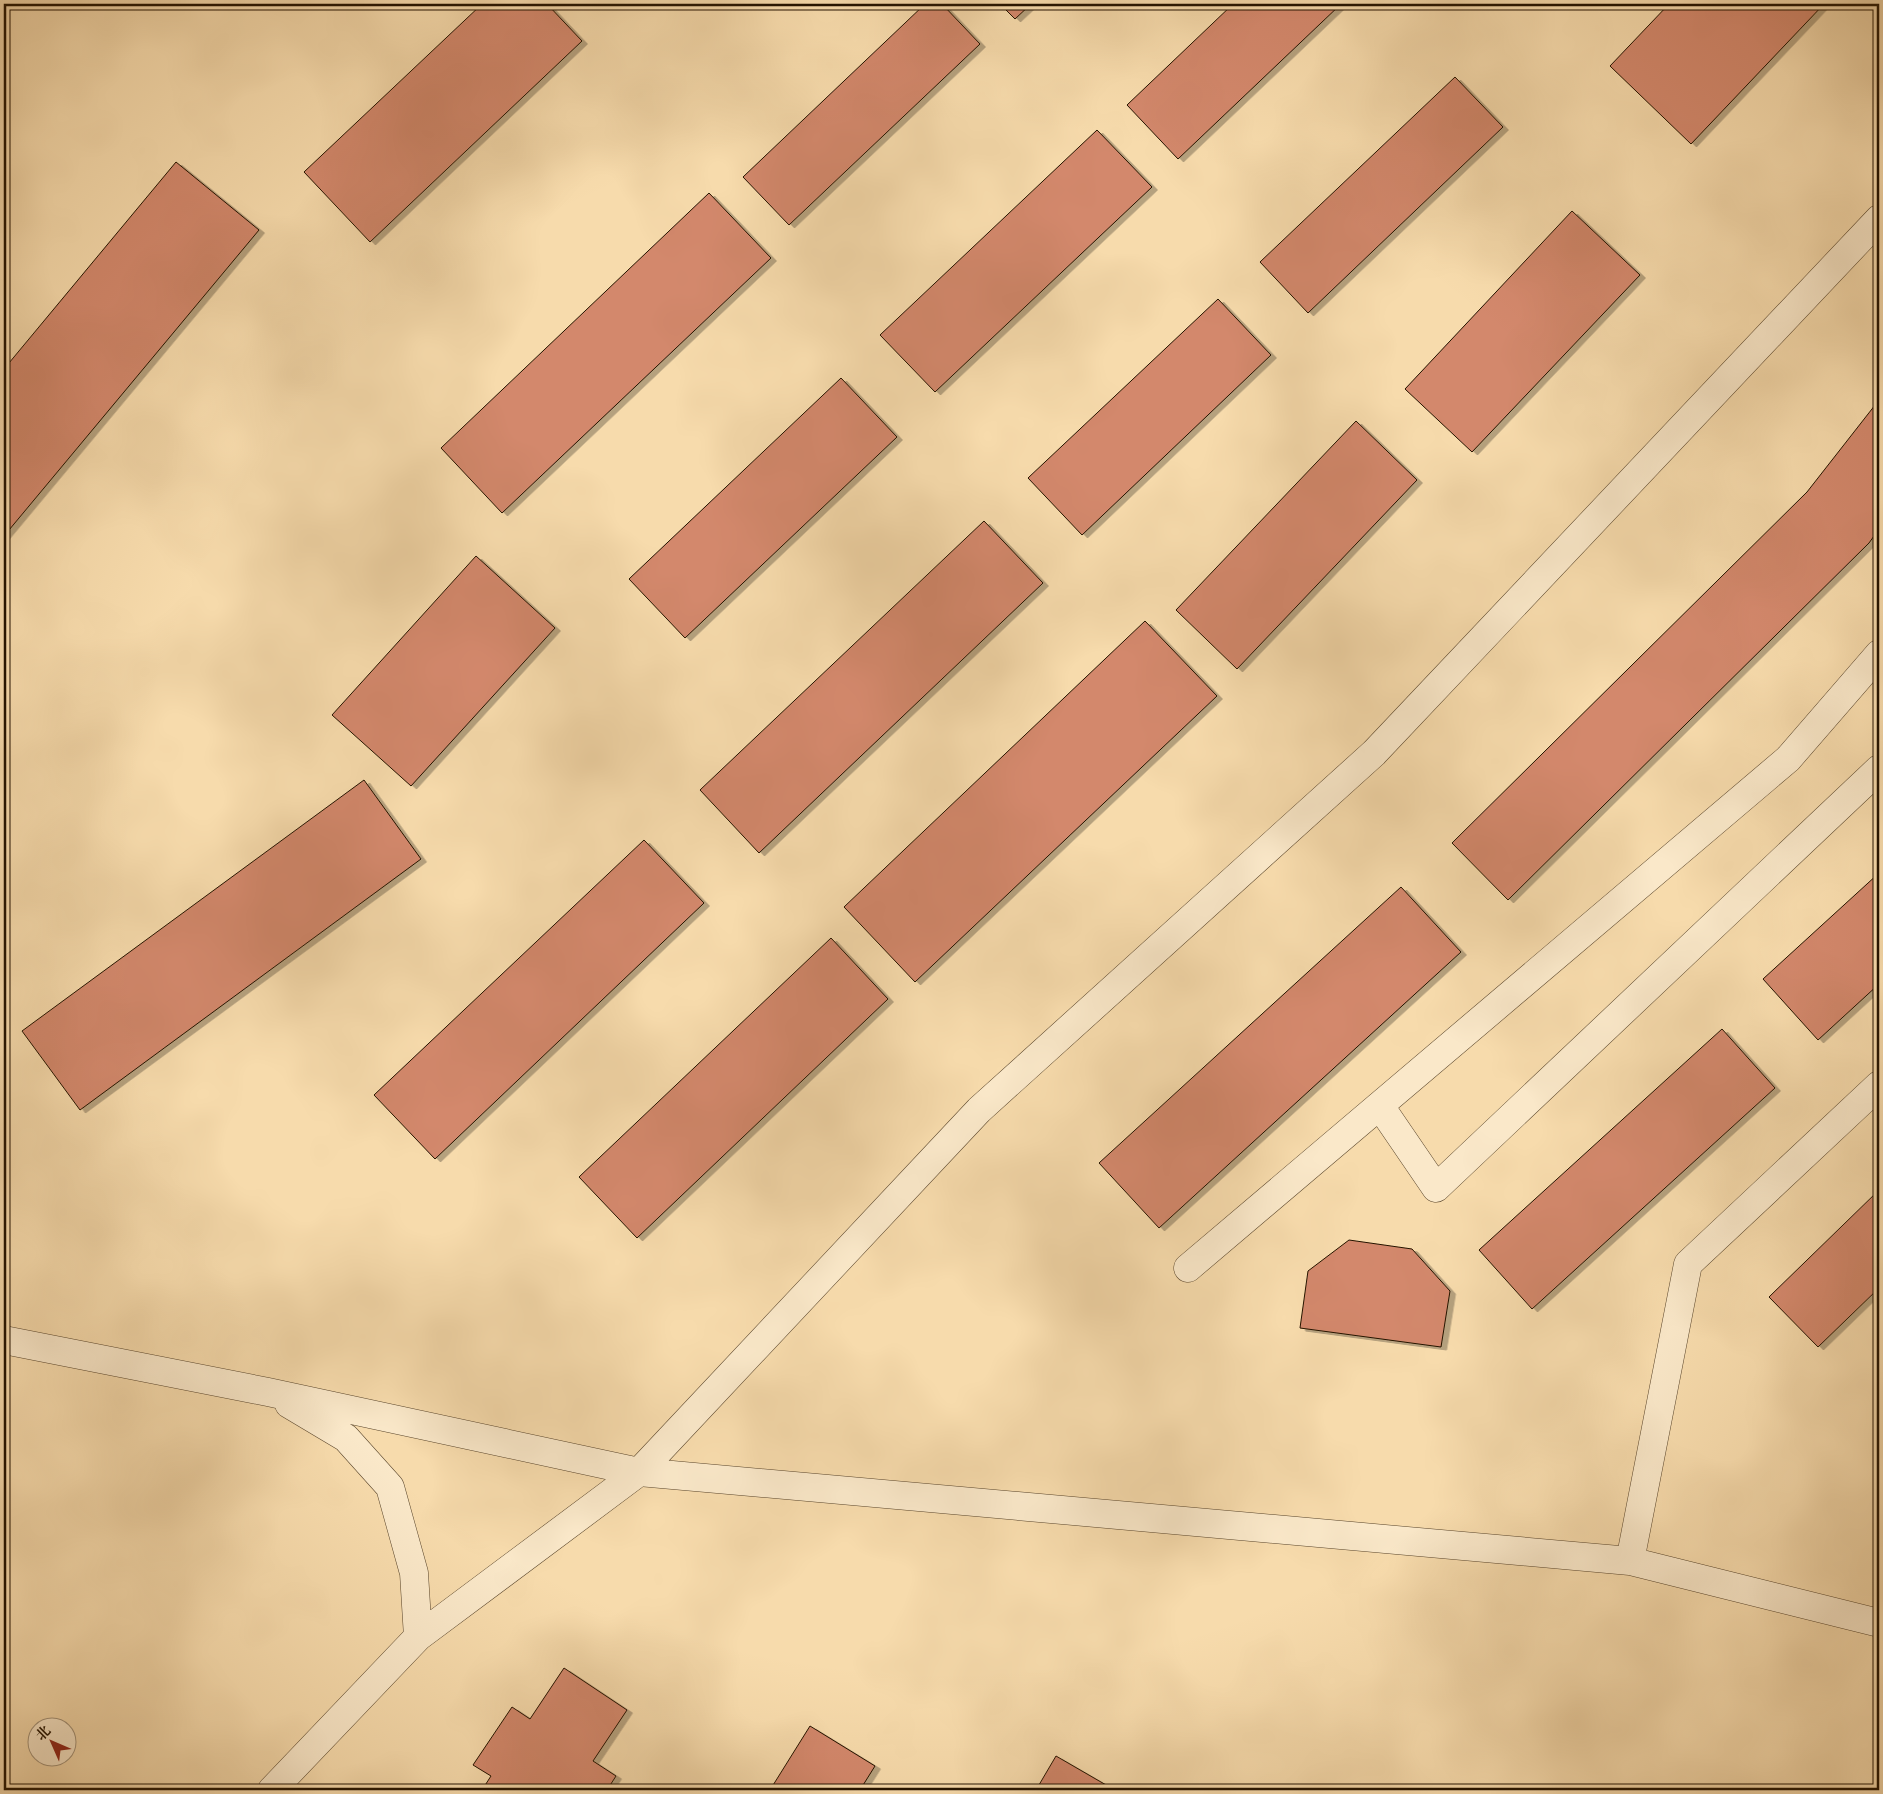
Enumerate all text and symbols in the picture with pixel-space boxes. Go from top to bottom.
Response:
north arrow [28,1716,78,1766]
text: 北 [31,1721,55,1745]

